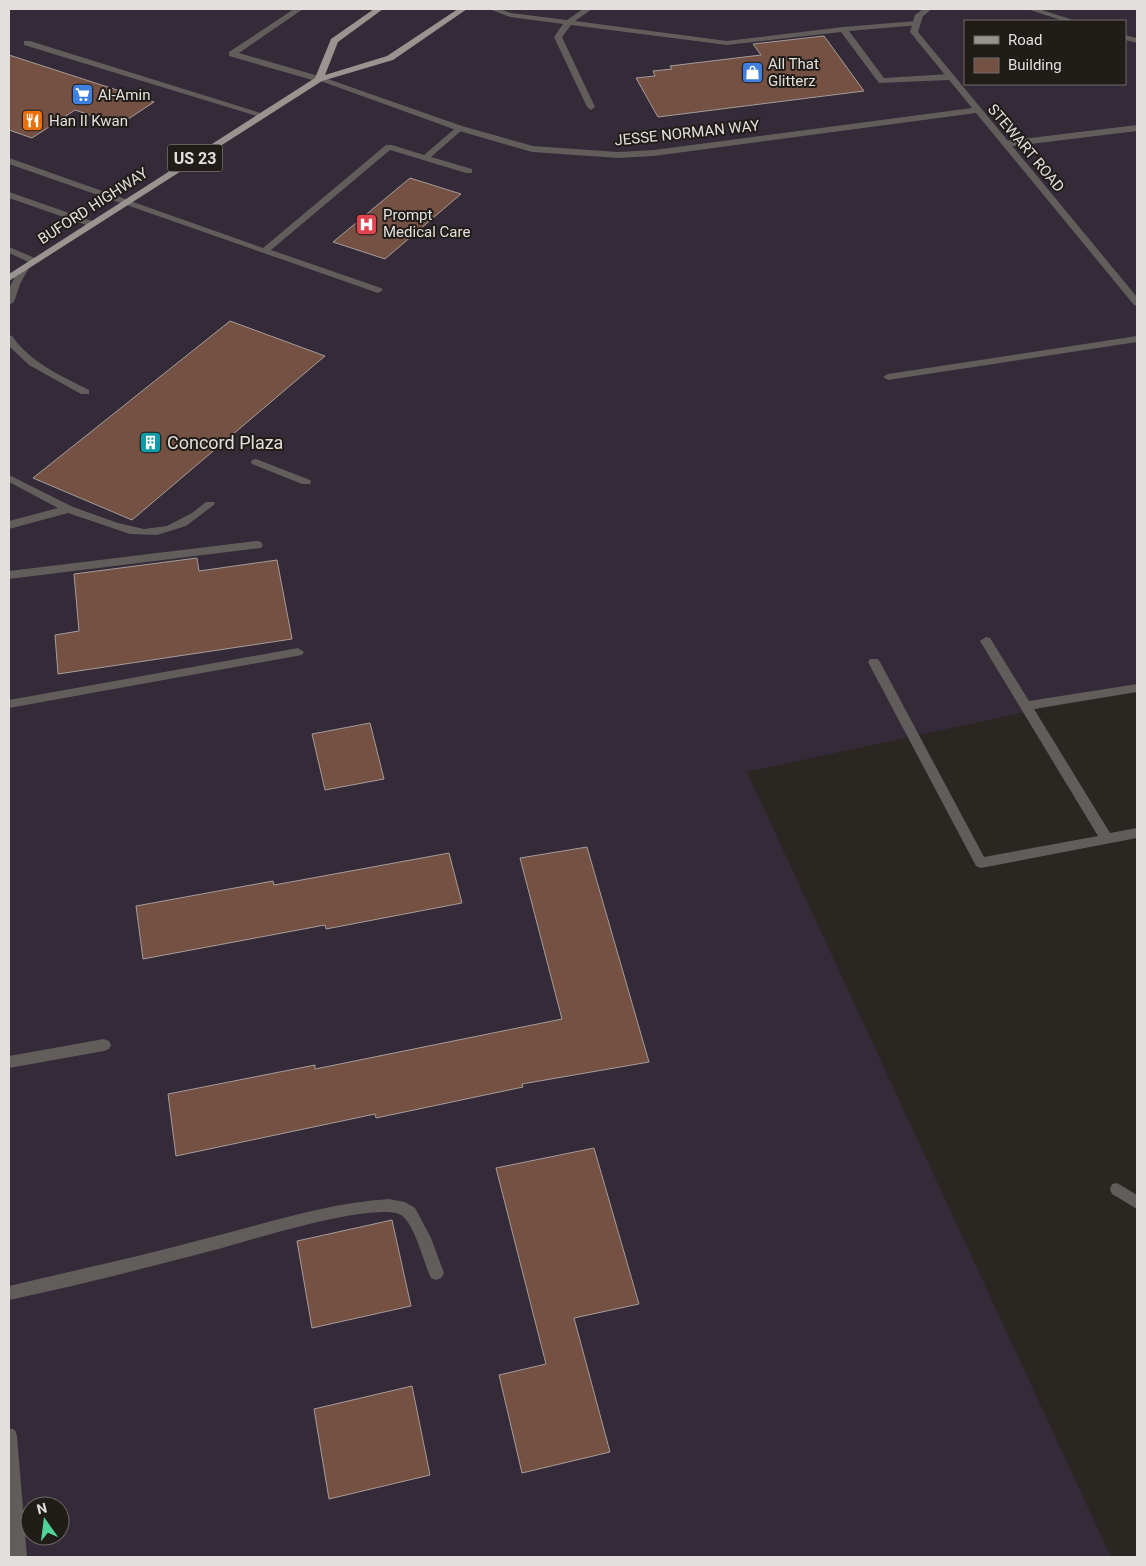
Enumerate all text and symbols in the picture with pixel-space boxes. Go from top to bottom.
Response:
legend [964,20,1126,85]
text: Road [1008,31,1042,49]
place label: All That Glitterz [768,55,819,90]
text: Building [1008,56,1062,74]
shop icon: All That Glitterz [740,61,764,85]
supermarket icon: Al-Amin [70,83,94,107]
place label: Al-Amin [98,86,150,104]
street label: STEWART ROAD [984,100,1068,196]
restaurant icon: Han Il Kwan [21,109,45,133]
place label: Han Il Kwan [49,112,128,130]
street label: JESSE NORMAN WAY [614,116,760,150]
road number: US 23 [168,144,222,172]
street label: BUFORD HIGHWAY [35,164,151,248]
place label: Prompt Medical Care [383,206,470,241]
hospital icon: Prompt Medical Care [355,212,379,236]
building icon: Concord Plaza [139,430,163,454]
place label: Concord Plaza [167,432,283,453]
north arrow [20,1496,70,1546]
text: N [35,1499,49,1517]

